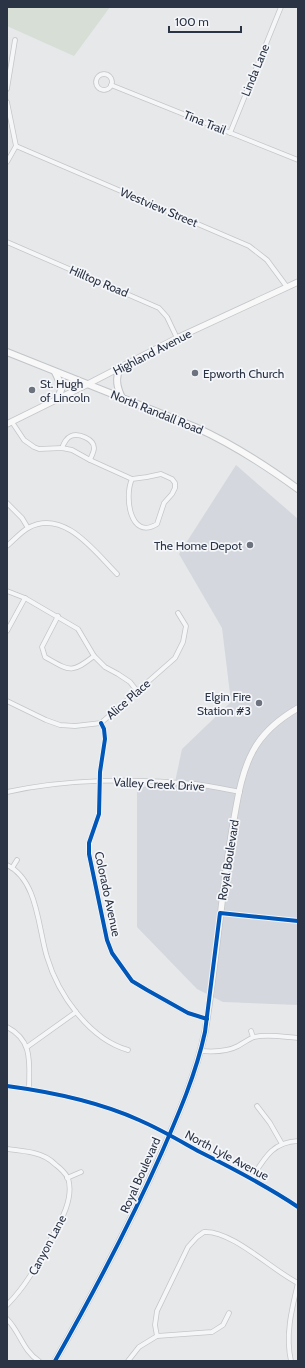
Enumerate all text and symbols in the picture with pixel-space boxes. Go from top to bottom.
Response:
scale bar [169,8,241,34]
text: 100 m [175,14,209,29]
street label: Linda Lane [238,42,272,98]
street label: Tina Trail [182,107,228,137]
street label: Westview Street [118,184,200,230]
street label: Hilltop Road [67,262,131,300]
street label: Highland Avenue [110,326,194,378]
place label: Epworth Church [203,366,284,381]
marker: Epworth Church [190,368,200,378]
place label: St. Hugh of Lincoln [40,376,90,405]
marker: St. Hugh of Lincoln [27,385,37,395]
street label: North Randall Road [109,387,205,437]
place label: The Home Depot [154,538,242,553]
marker: The Home Depot [245,540,255,550]
street label: Alice Place [103,676,153,722]
place label: Elgin Fire Station #3 [197,689,251,718]
marker: Elgin Fire Station #3 [254,698,264,708]
street label: Valley Creek Drive [113,774,205,794]
street label: Royal Boulevard [214,819,242,901]
street label: Colorado Avenue [92,850,124,938]
street label: North Lyle Avenue [183,1127,271,1183]
street label: Royal Boulevard [117,1135,163,1215]
street label: Canyon Lane [25,1212,69,1278]

